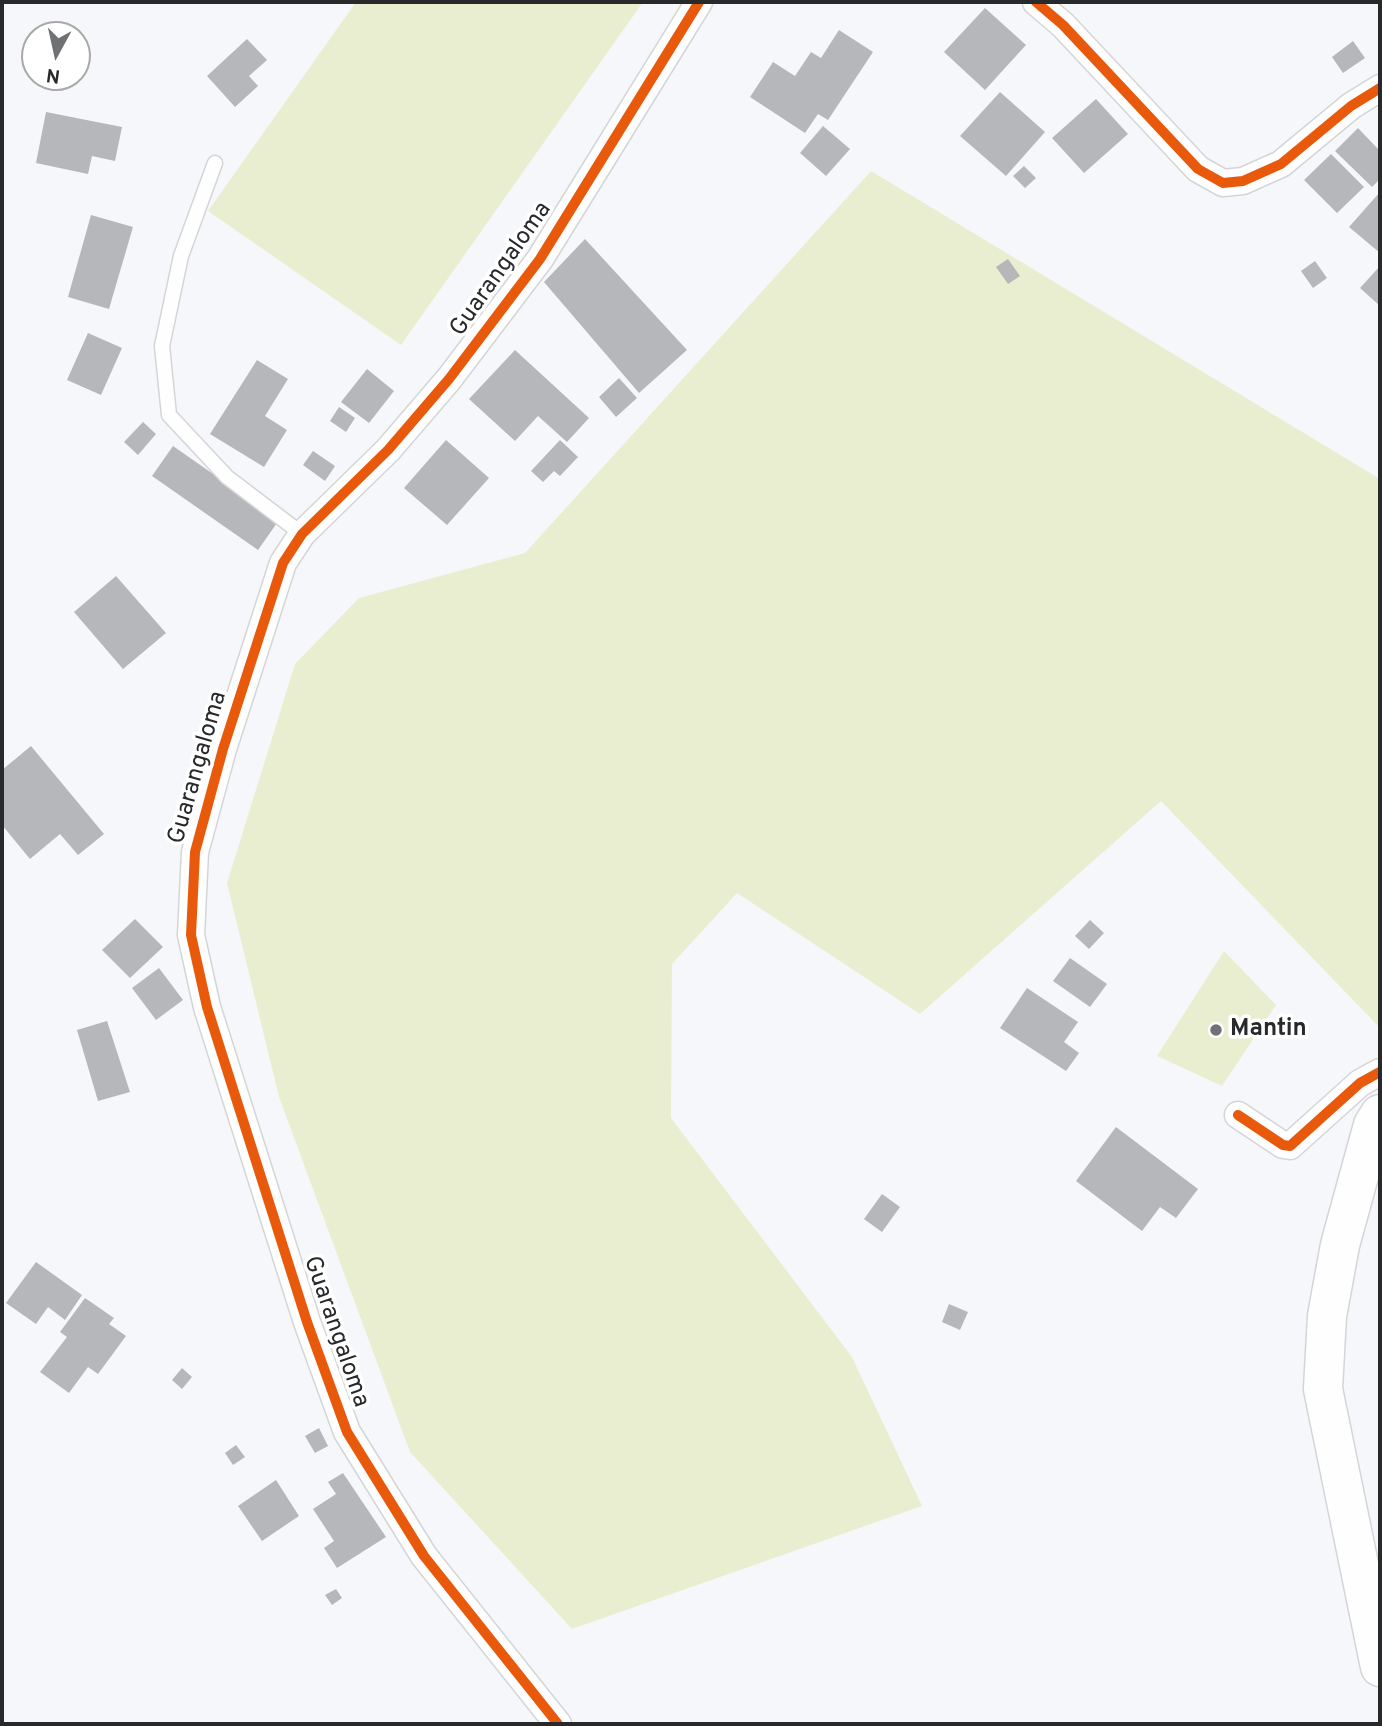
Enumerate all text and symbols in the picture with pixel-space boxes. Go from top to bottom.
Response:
north arrow [21,21,91,91]
text: N [45,62,62,88]
street label: Guarangaloma [445,197,559,343]
street label: Guarangaloma [163,688,235,848]
place label: Mantin [1230,1016,1307,1044]
marker: Mantin [1208,1022,1224,1038]
street label: Guarangaloma [296,1253,374,1411]

